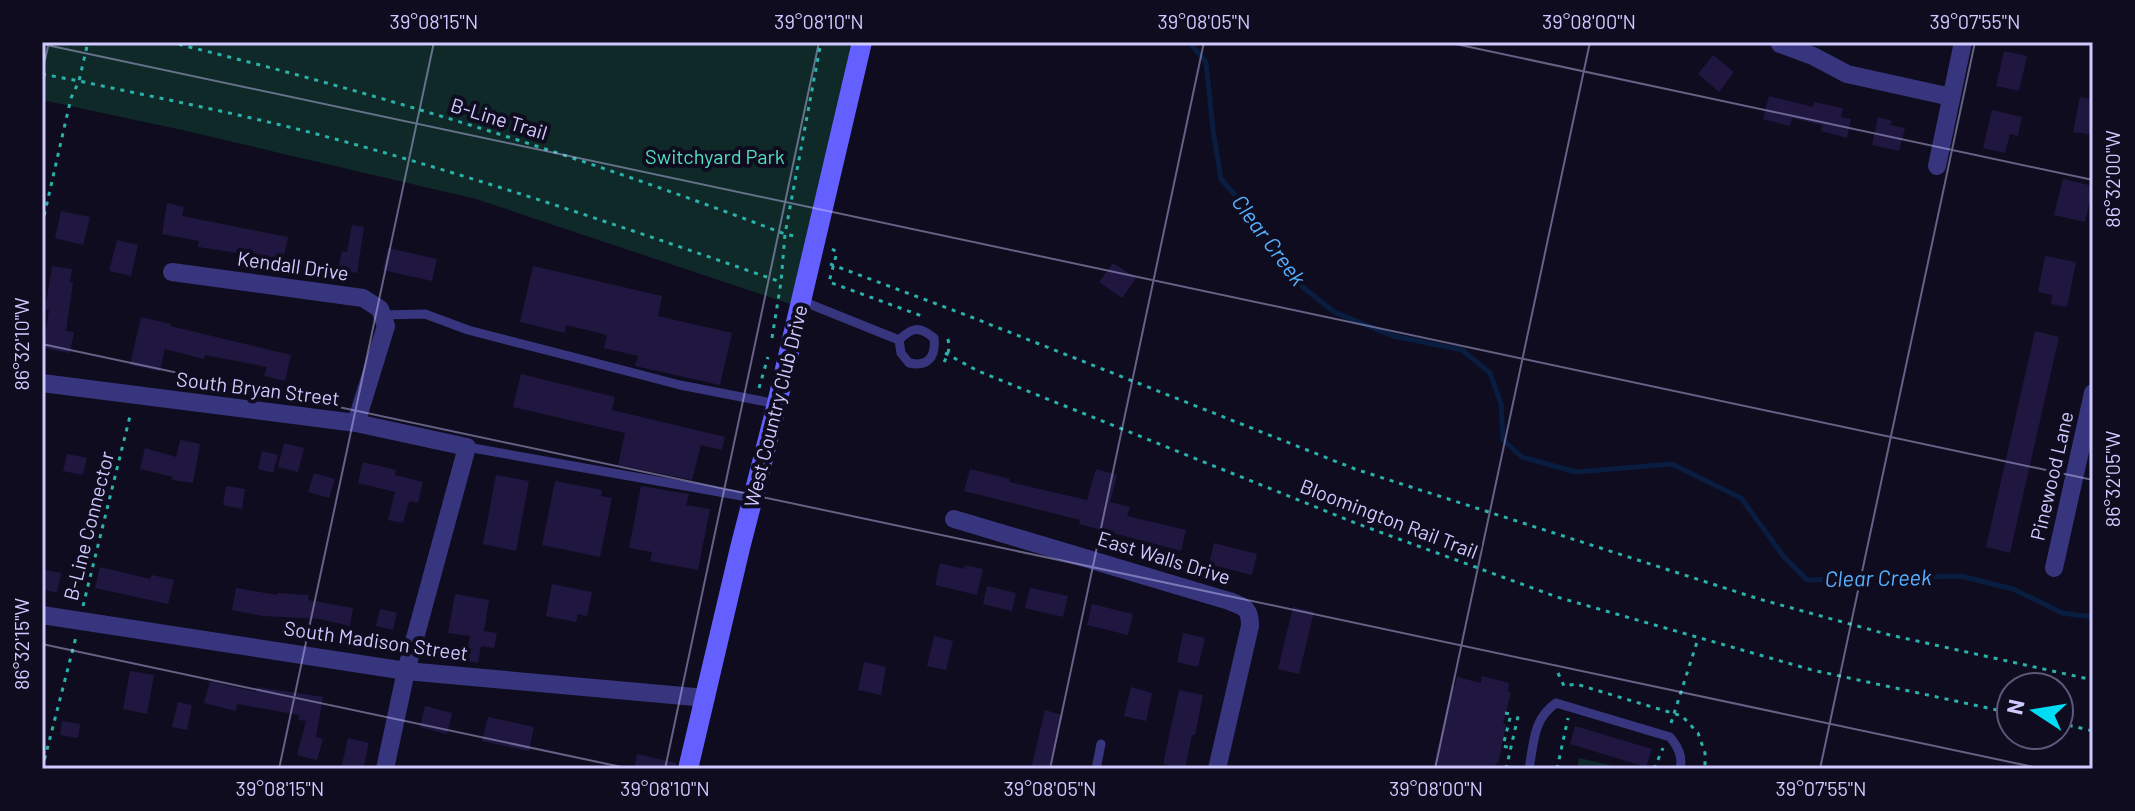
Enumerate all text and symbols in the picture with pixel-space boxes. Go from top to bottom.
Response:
text: 39°08'15"N [390,9,478,33]
text: 39°08'10"N [774,9,864,33]
text: 39°08'05"N [1157,9,1251,33]
text: 39°08'00"N [1542,9,1636,33]
text: 39°07'55"N [1929,9,2021,33]
street label: B-Line Trail [448,92,550,144]
text: 86°32'00"W [2100,130,2124,228]
park label: Switchyard Park [645,144,785,168]
water label: Clear Creek [1227,189,1313,290]
street label: Kendall Drive [236,245,350,285]
text: 86°32'10"W [9,297,33,391]
street label: West Country Club Drive [738,302,812,509]
street label: South Bryan Street [175,366,341,410]
street label: Pinewood Lane [2025,409,2078,543]
text: 86°32'05"W [2100,430,2124,527]
street label: B-Line Connector [58,449,118,603]
street label: Bloomington Rail Trail [1297,473,1482,563]
street label: East Walls Drive [1095,525,1234,589]
water label: Clear Creek [1824,563,1932,591]
text: 86°32'15"W [9,598,33,690]
street label: South Madison Street [282,615,470,665]
north arrow [1995,671,2075,751]
text: N [2000,697,2029,716]
text: 39°08'15"N [236,776,324,800]
text: 39°08'10"N [620,776,710,800]
text: 39°08'05"N [1003,776,1097,800]
text: 39°08'00"N [1389,776,1483,800]
text: 39°07'55"N [1775,776,1867,800]

